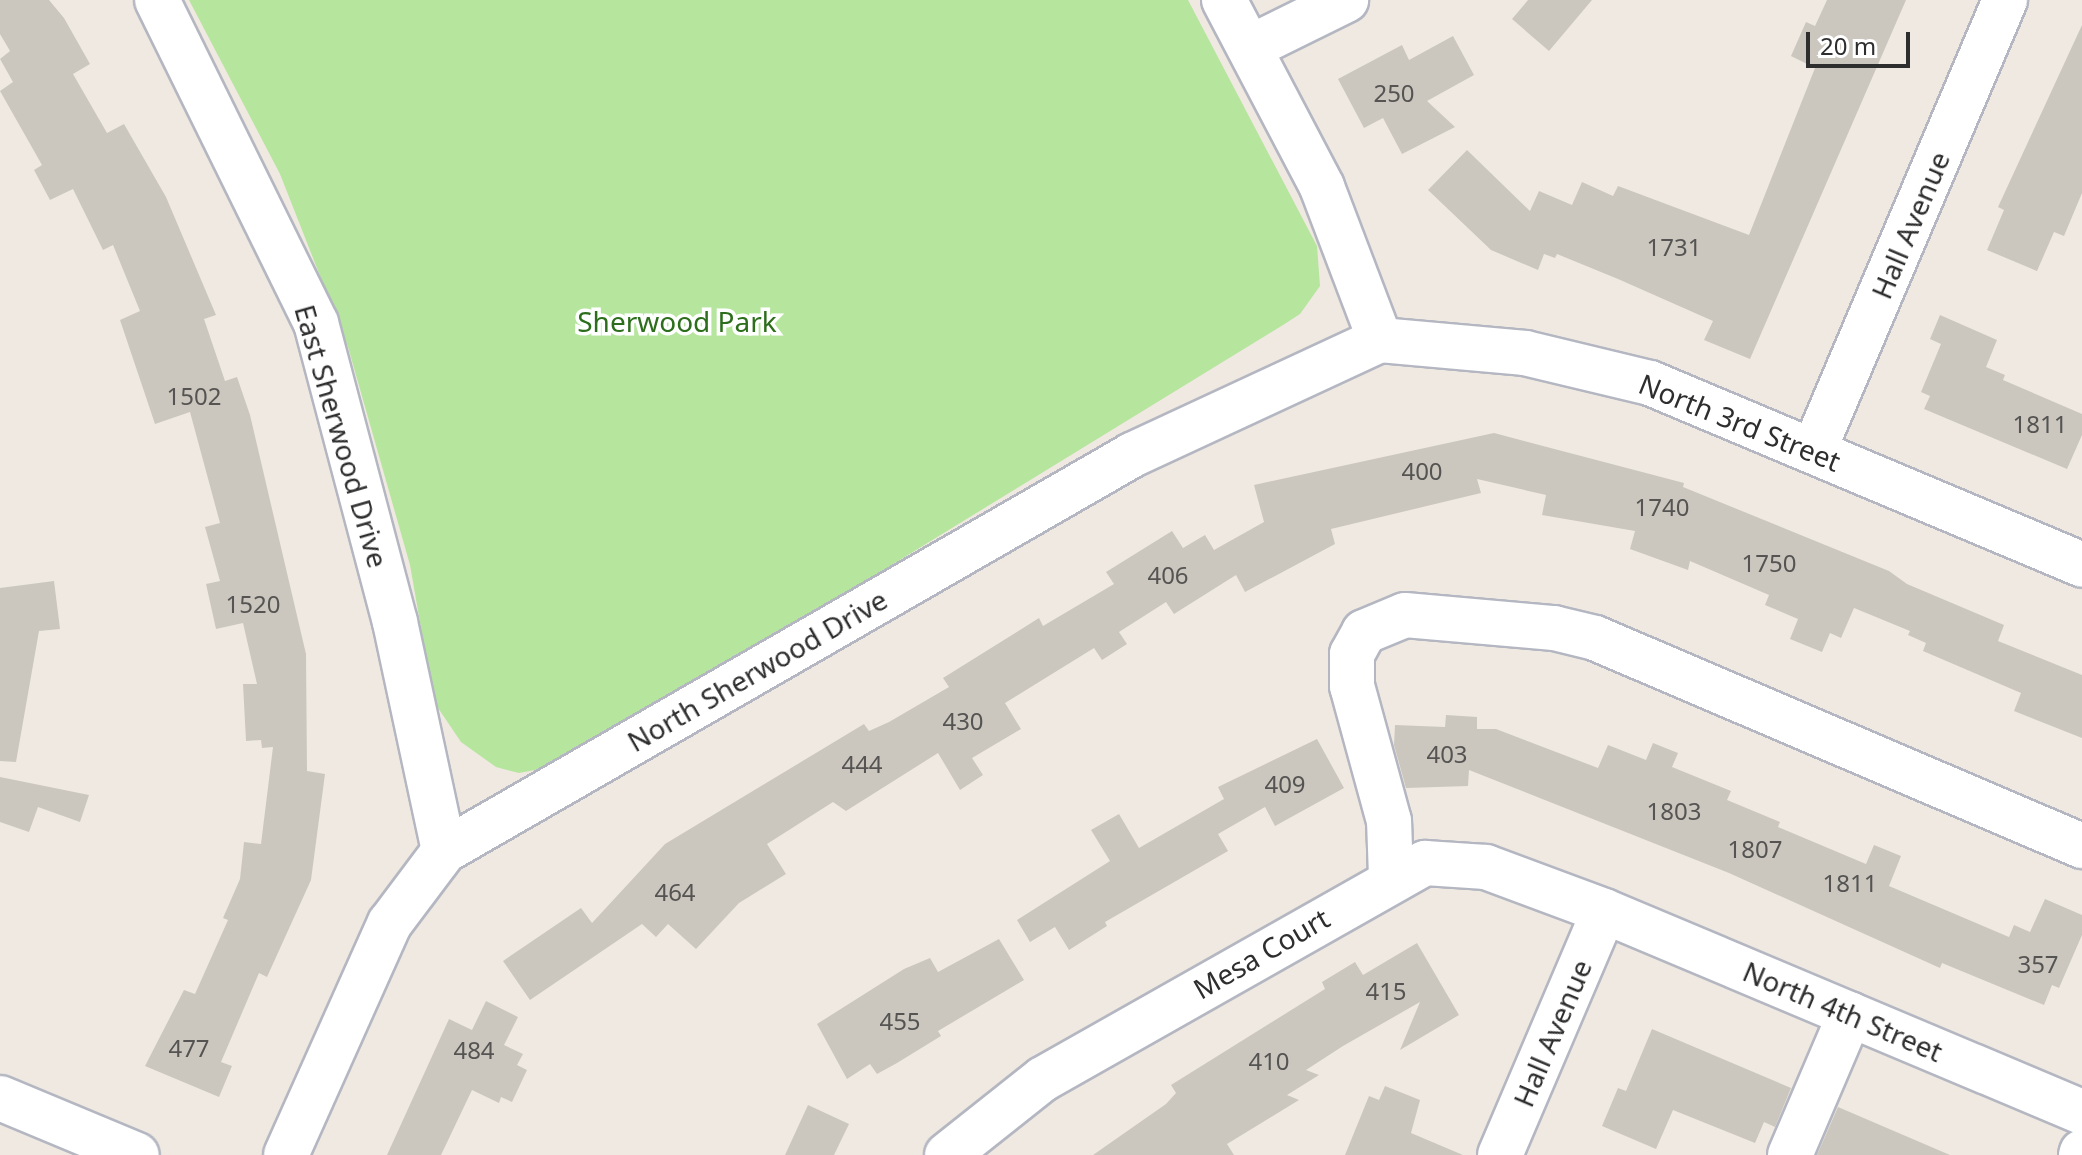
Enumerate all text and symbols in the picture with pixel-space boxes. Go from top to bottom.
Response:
scale bar [1810,16,1914,66]
text: 20 m [1820,29,1876,62]
house number: 250 [1373,79,1415,107]
street label: Hall Avenue [1864,146,1956,304]
house number: 1731 [1647,233,1701,261]
street label: East Sherwood Drive [288,301,396,571]
park label: Sherwood Park [577,304,777,338]
street label: North 3rd Street [1634,366,1846,478]
house number: 1502 [167,382,221,410]
house number: 1811 [2013,410,2067,438]
house number: 400 [1401,457,1443,485]
house number: 1740 [1635,493,1689,521]
house number: 1750 [1742,549,1796,577]
house number: 406 [1147,561,1189,589]
street label: North Sherwood Drive [621,582,893,758]
house number: 1520 [226,590,280,618]
house number: 430 [942,707,984,735]
house number: 403 [1426,740,1468,768]
house number: 444 [841,750,883,778]
house number: 409 [1264,770,1306,798]
house number: 1803 [1647,797,1701,825]
house number: 1807 [1728,835,1782,863]
house number: 1811 [1823,869,1877,897]
house number: 464 [654,878,696,906]
street label: Mesa Court [1187,901,1335,1005]
house number: 357 [2017,950,2059,978]
street label: Hall Avenue [1506,954,1598,1112]
street label: North 4th Street [1738,954,1948,1068]
house number: 415 [1365,977,1407,1005]
house number: 455 [879,1007,921,1035]
house number: 477 [168,1034,210,1062]
house number: 484 [453,1036,495,1064]
house number: 410 [1248,1047,1290,1075]

